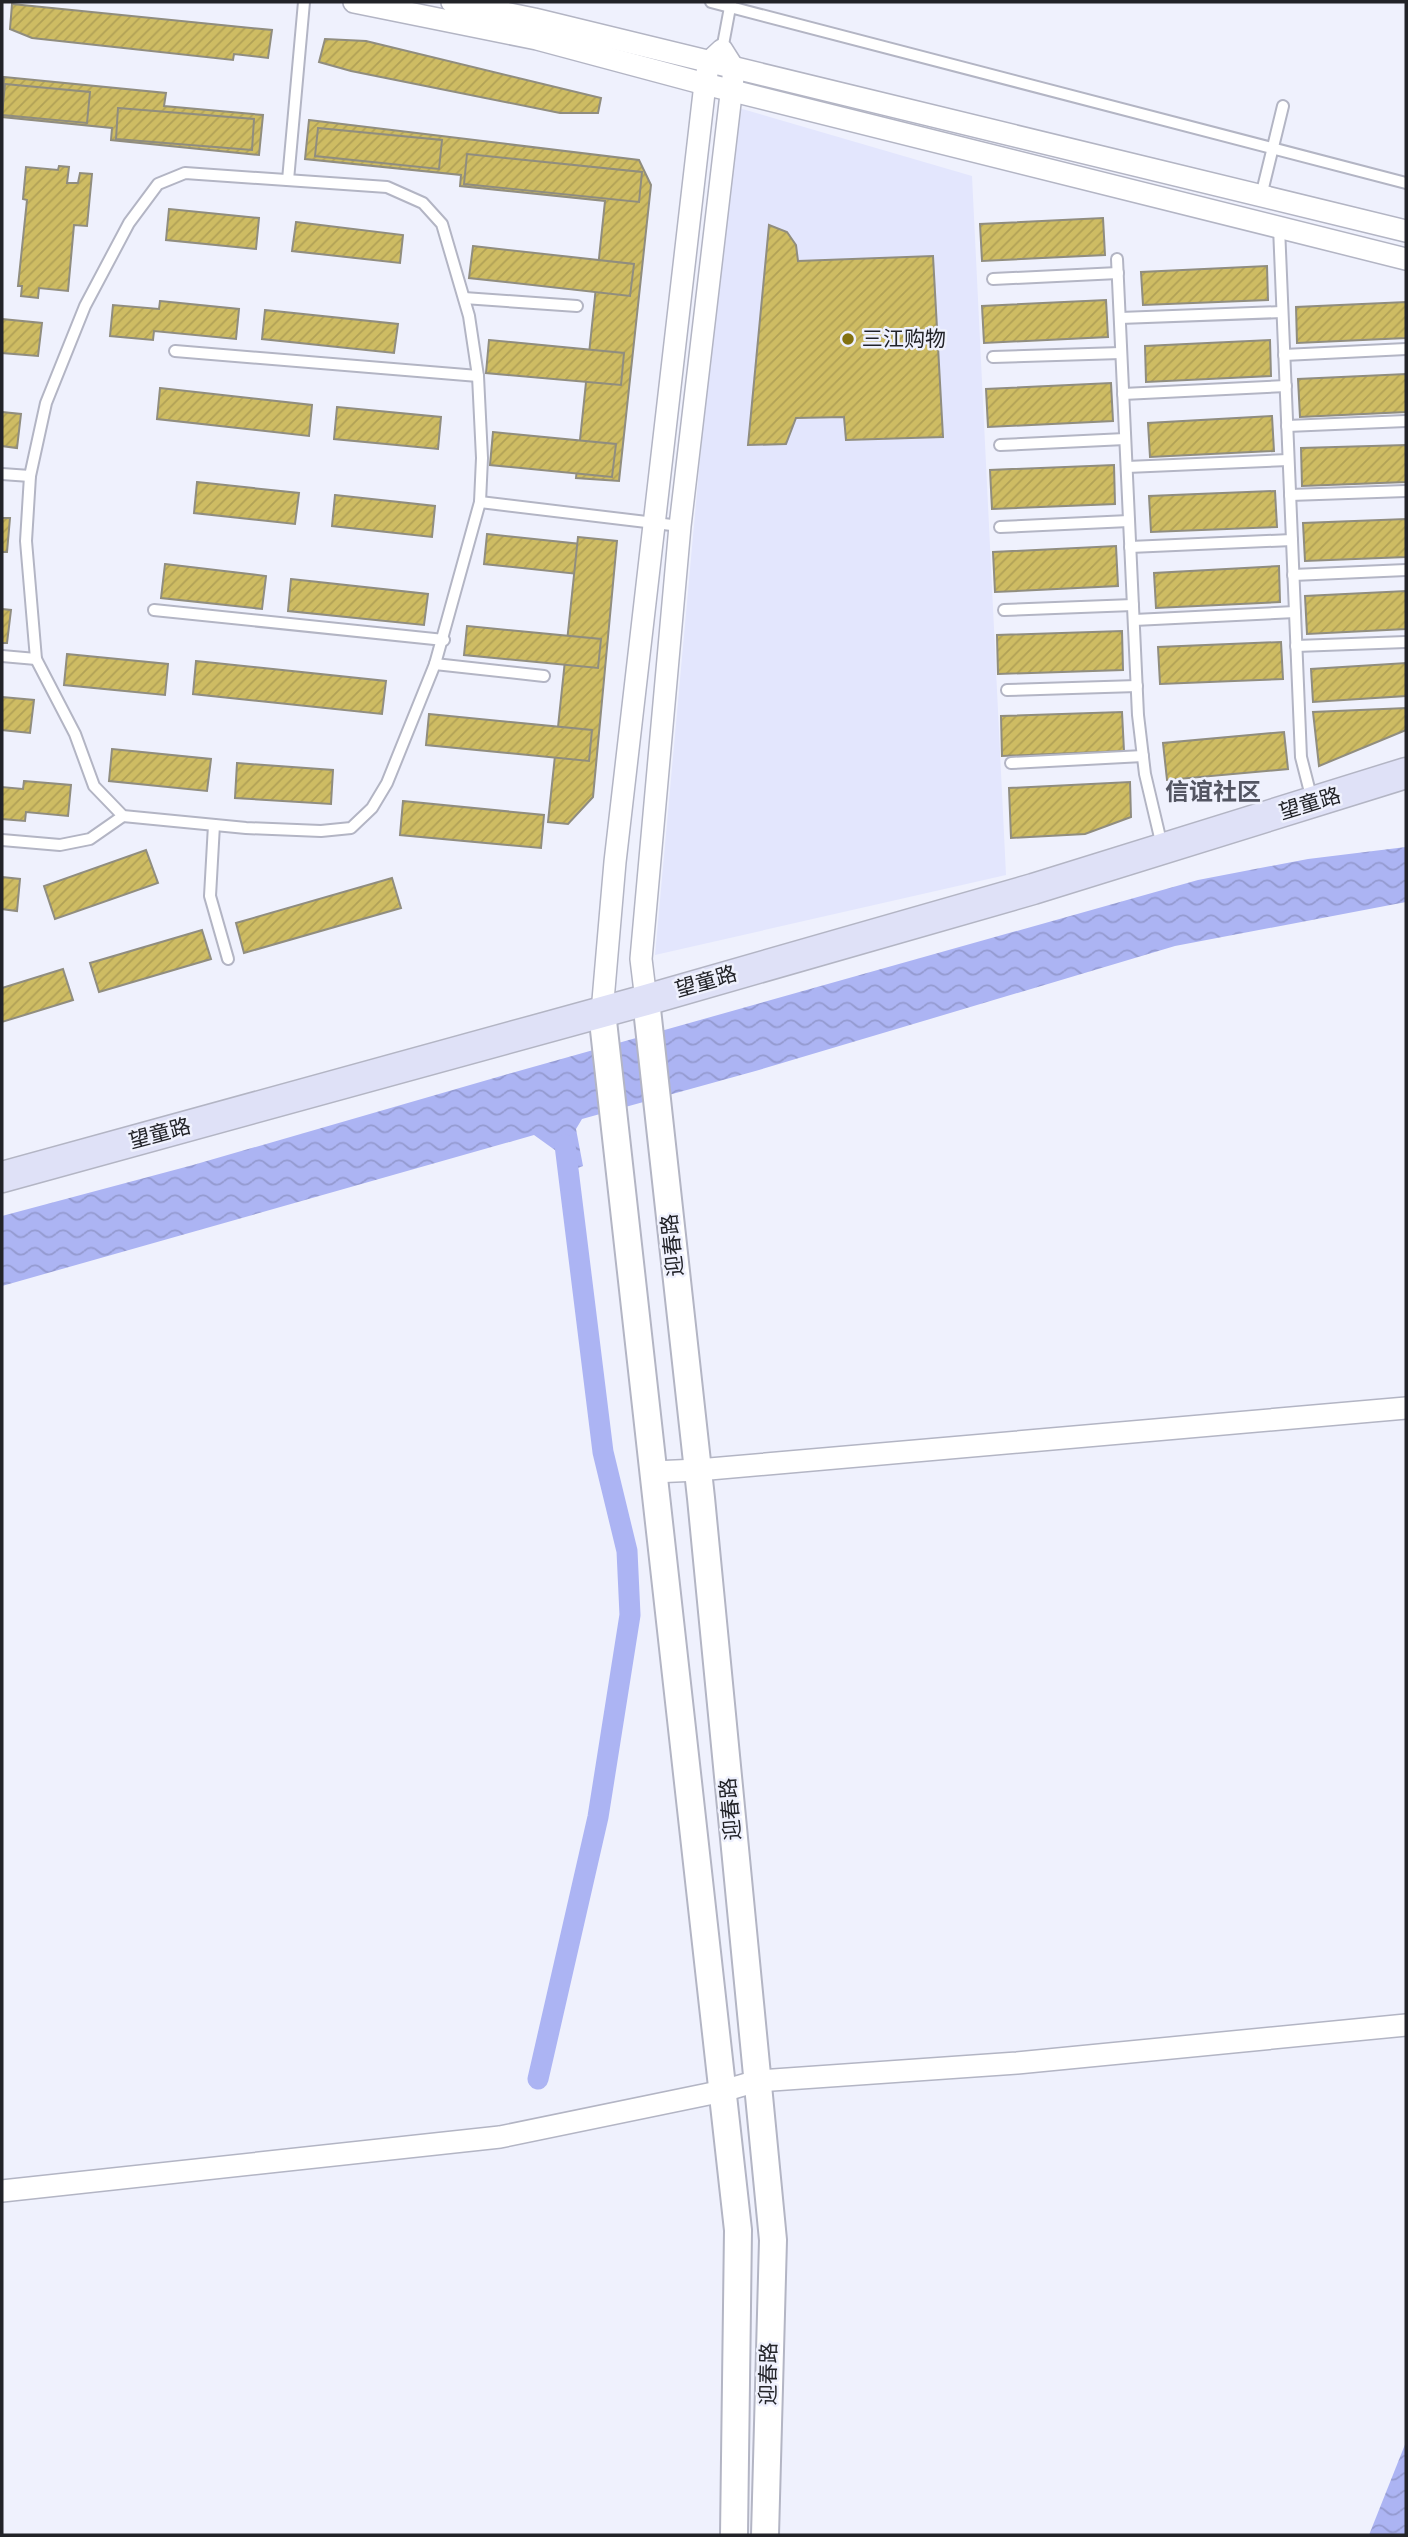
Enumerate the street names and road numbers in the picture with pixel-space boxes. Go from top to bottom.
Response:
street label: 望童路 [1277,784,1343,823]
street label: 望童路 [673,962,739,1001]
street label: 望童路 [127,1115,193,1152]
street label: 迎春路 [658,1213,687,1278]
street label: 迎春路 [717,1777,744,1841]
street label: 迎春路 [757,2342,780,2406]

